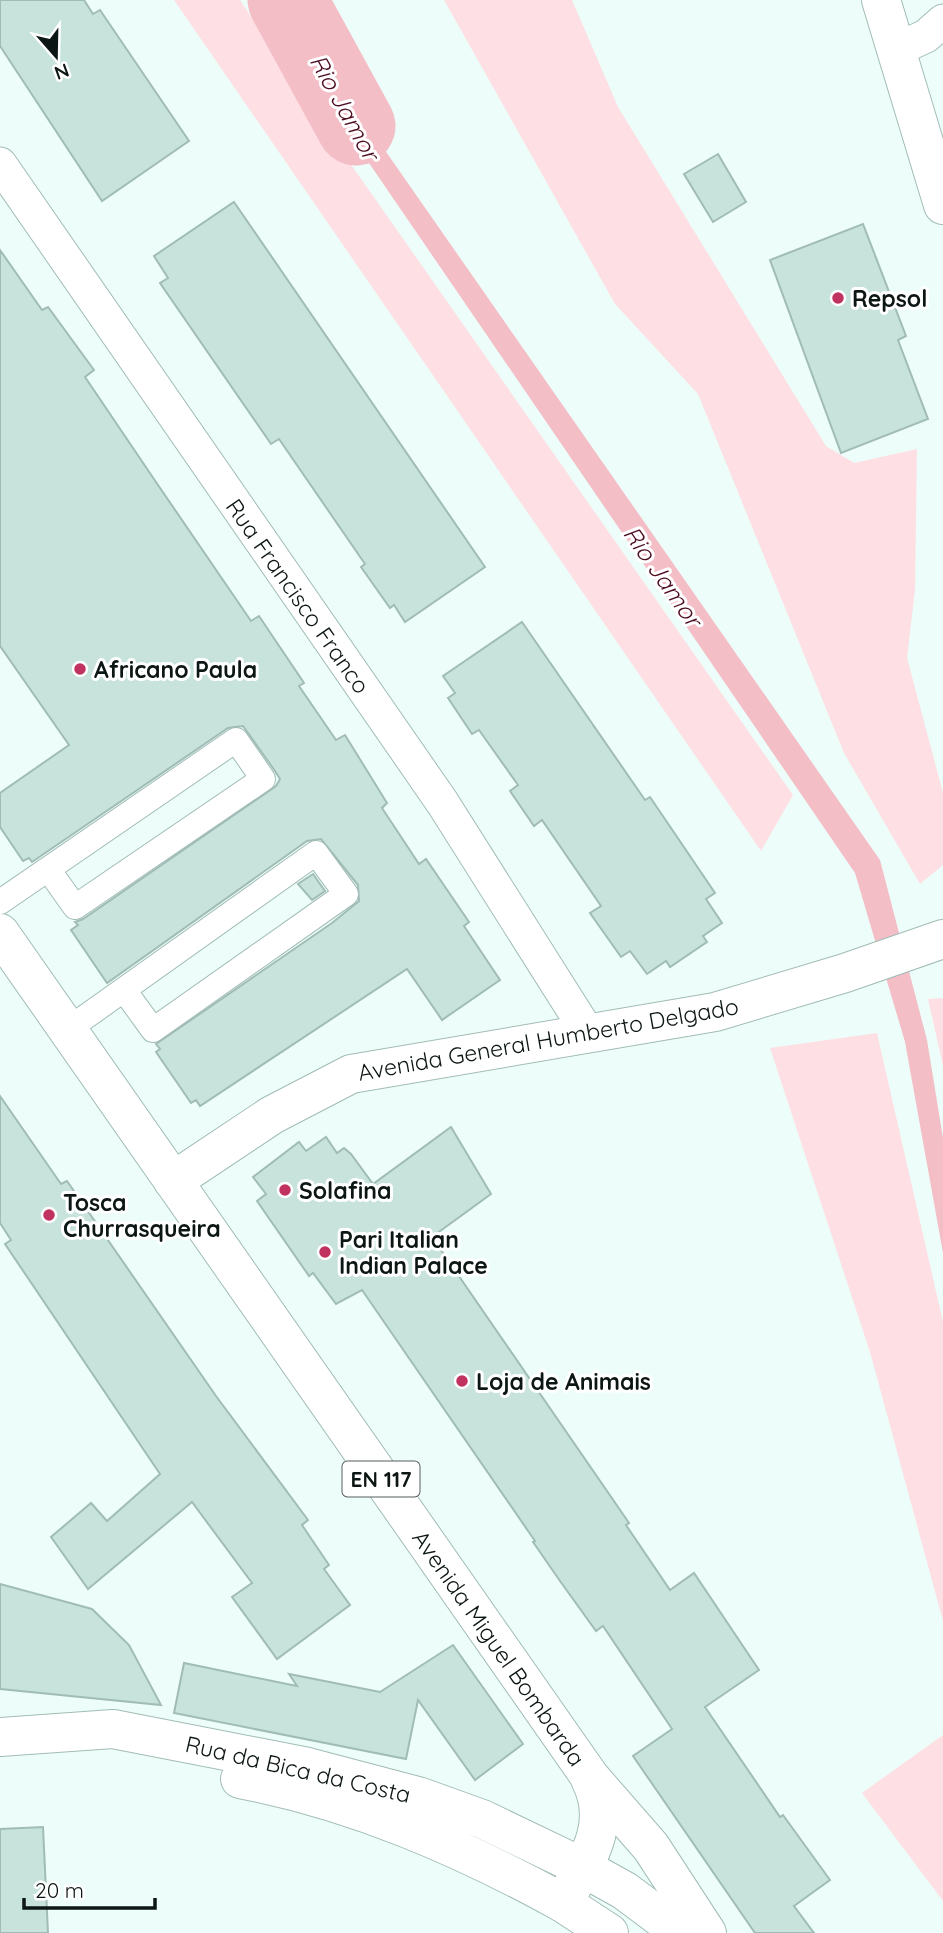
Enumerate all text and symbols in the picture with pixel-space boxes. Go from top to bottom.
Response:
north arrow [21,21,91,91]
water label: Rio Jamor [304,49,388,167]
text: N [51,58,72,86]
place label: Repsol [852,284,927,313]
marker: Repsol [830,290,846,306]
street label: Rua Francisco Franco [220,493,376,699]
water label: Rio Jamor [617,520,710,634]
place label: Africano Paula [94,655,257,684]
marker: Africano Paula [72,661,88,677]
street label: Avenida General Humberto Delgado [355,991,741,1087]
place label: Solafina [299,1176,391,1205]
marker: Solafina [277,1182,293,1198]
place label: Tosca Churrasqueira [63,1188,221,1243]
marker: Tosca Churrasqueira [41,1207,57,1223]
place label: Pari Italian Indian Palace [339,1225,488,1280]
marker: Pari Italian Indian Palace [317,1244,333,1260]
place label: Loja de Animais [476,1367,651,1396]
marker: Loja de Animais [454,1373,470,1389]
road number: EN 117 [342,1462,420,1496]
street label: Avenida Miguel Bombarda [406,1524,592,1772]
street label: Rua da Bica da Costa [183,1729,413,1809]
scale bar [24,1867,156,1911]
text: 20 m [35,1877,84,1903]

